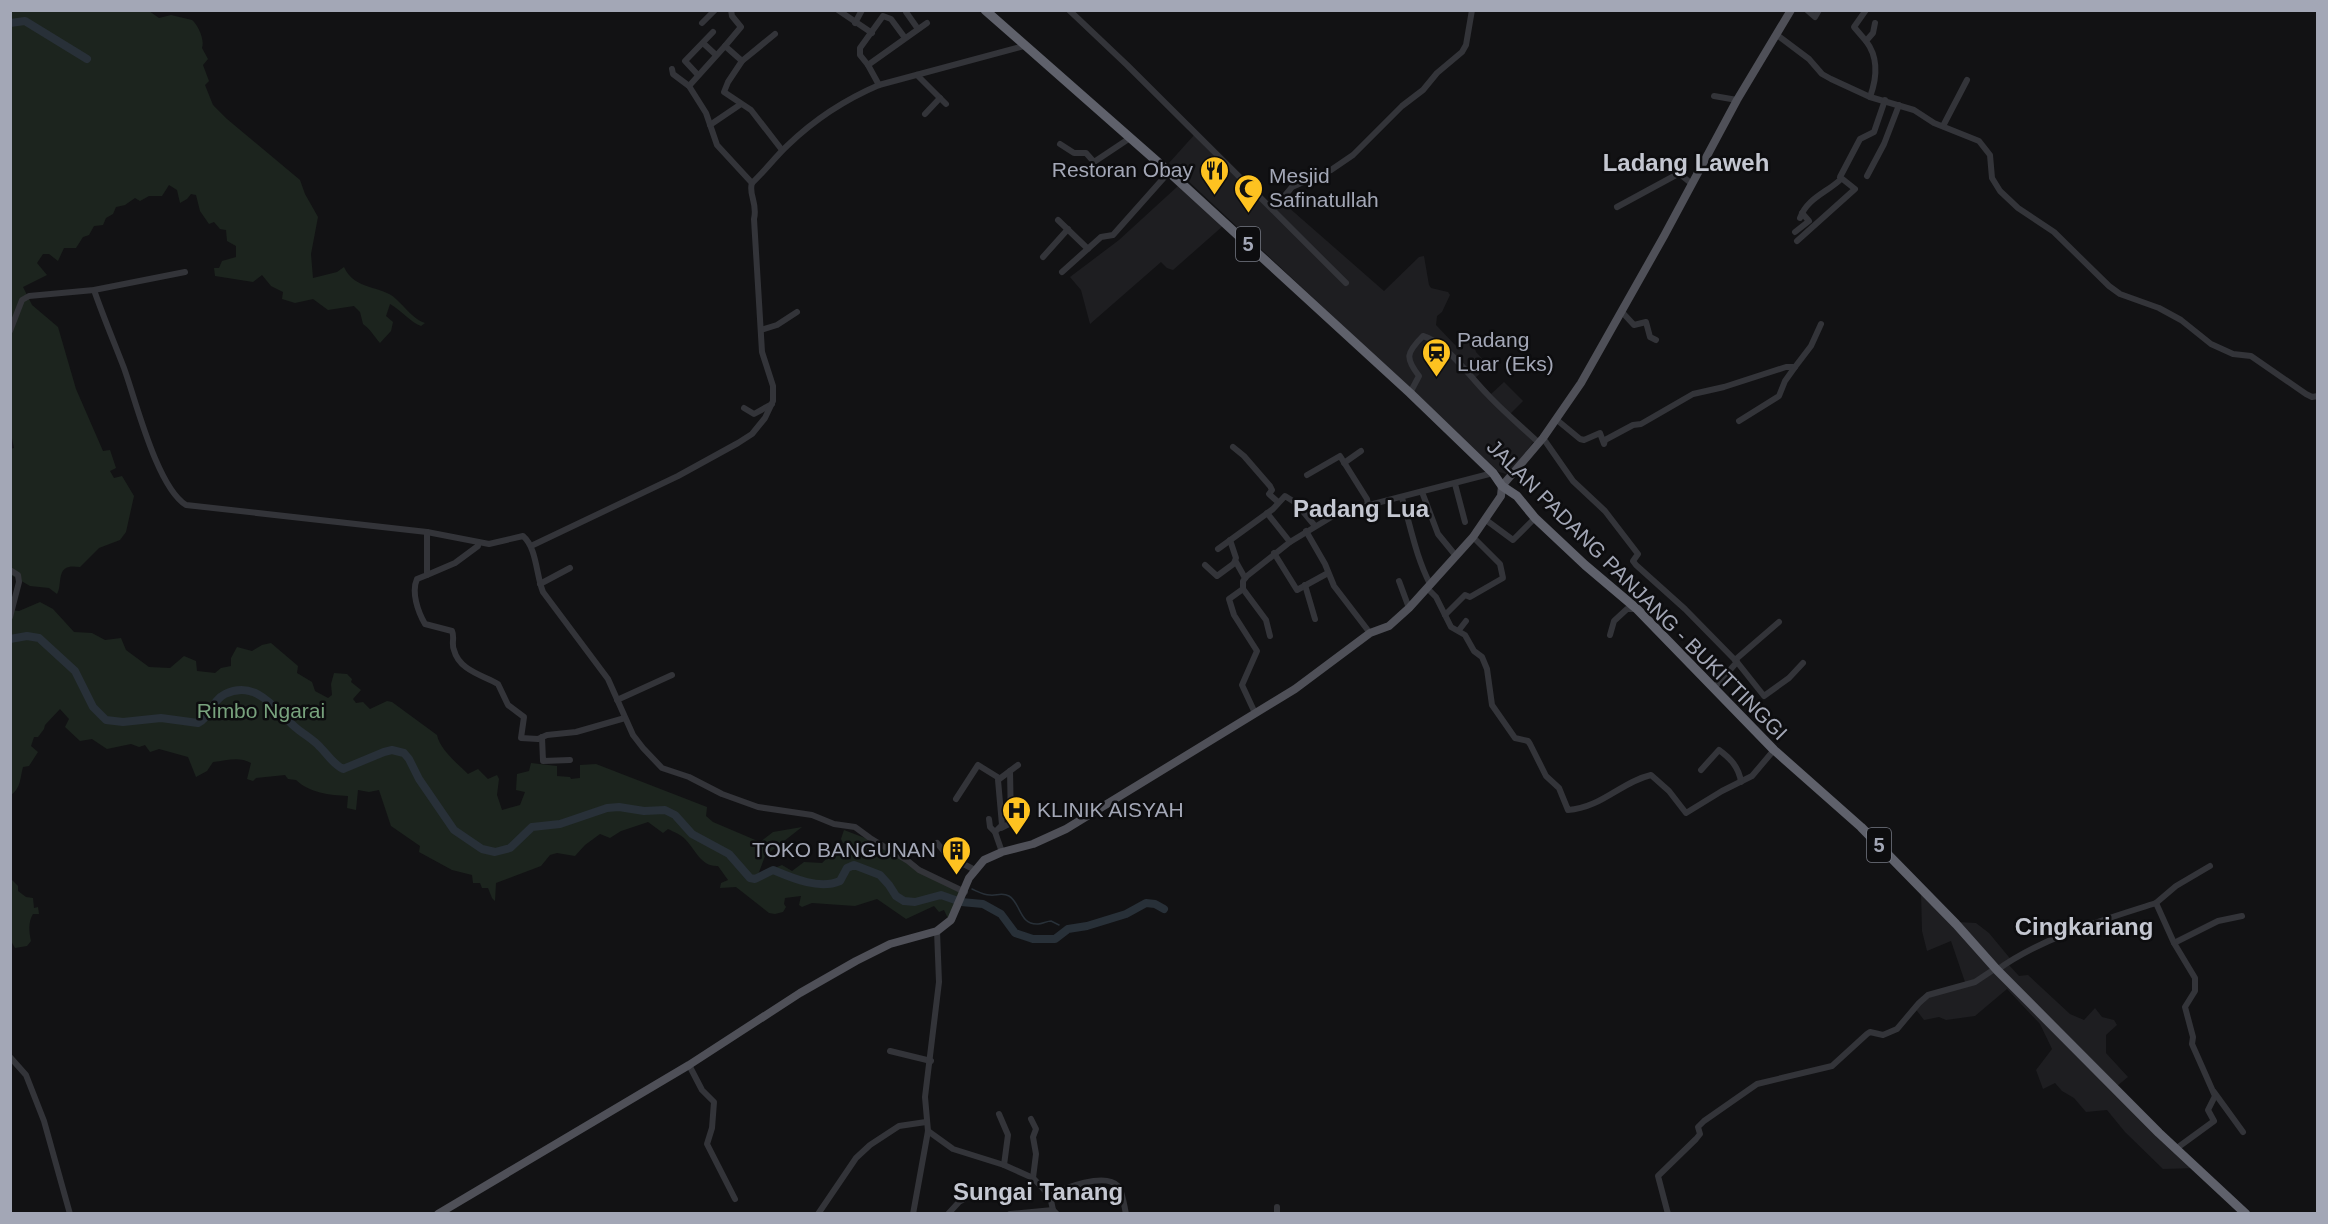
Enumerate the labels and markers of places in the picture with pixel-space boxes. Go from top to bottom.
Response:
restaurant icon: Restoran Obay [1198,154,1230,196]
place label: Restoran Obay [1052,158,1193,181]
place label: Mesjid Safinatullah [1269,164,1379,211]
mosque icon: Mesjid Safinatullah [1232,172,1264,214]
place label: Padang Luar (Eks) [1457,328,1554,375]
station icon: Padang Luar (Eks) [1420,336,1452,378]
hospital icon: KLINIK AISYAH [1000,794,1032,836]
place label: KLINIK AISYAH [1037,798,1184,821]
building icon: TOKO BANGUNAN [941,834,973,876]
place label: TOKO BANGUNAN [752,838,936,861]

